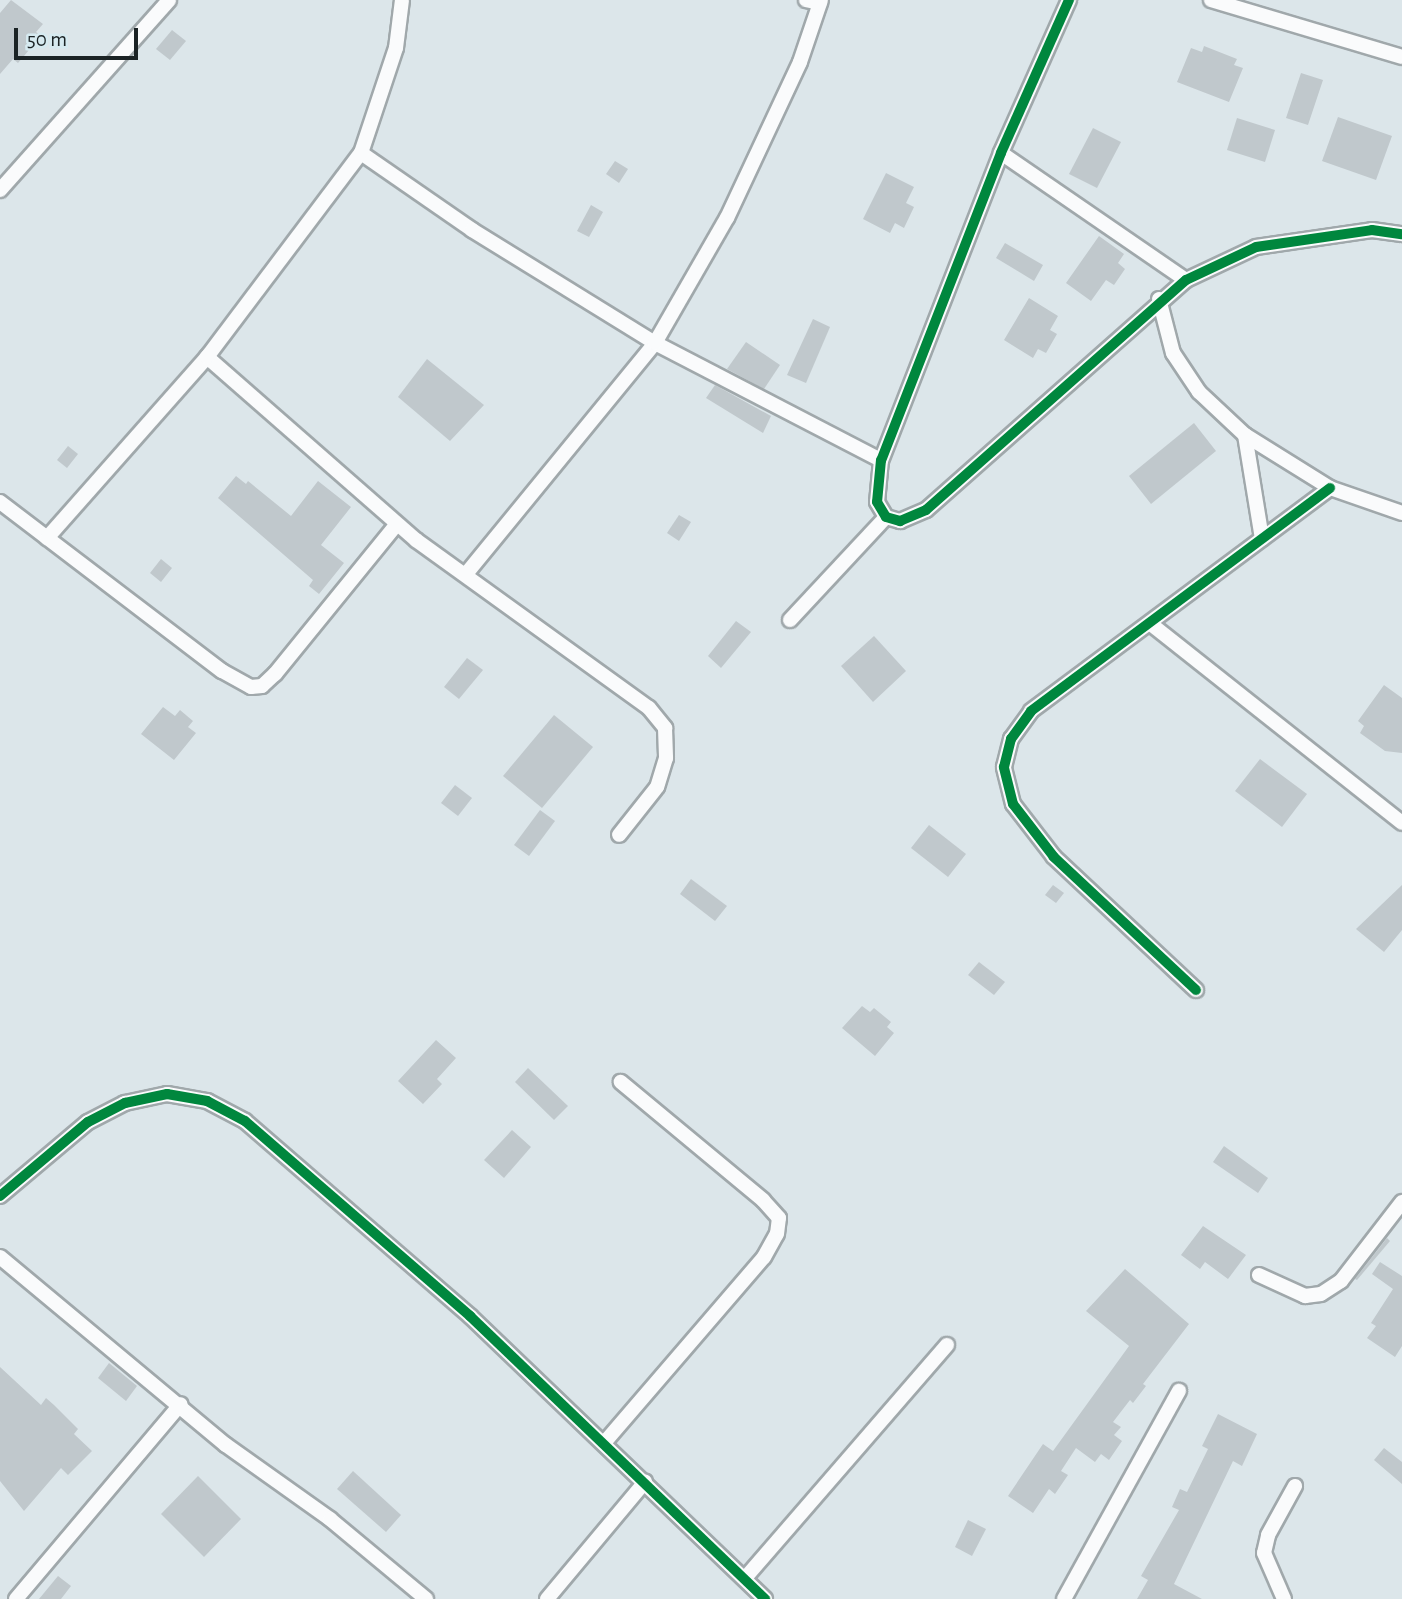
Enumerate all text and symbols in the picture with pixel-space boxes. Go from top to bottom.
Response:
scale bar [18,14,142,58]
text: 50 m [27,29,67,50]

